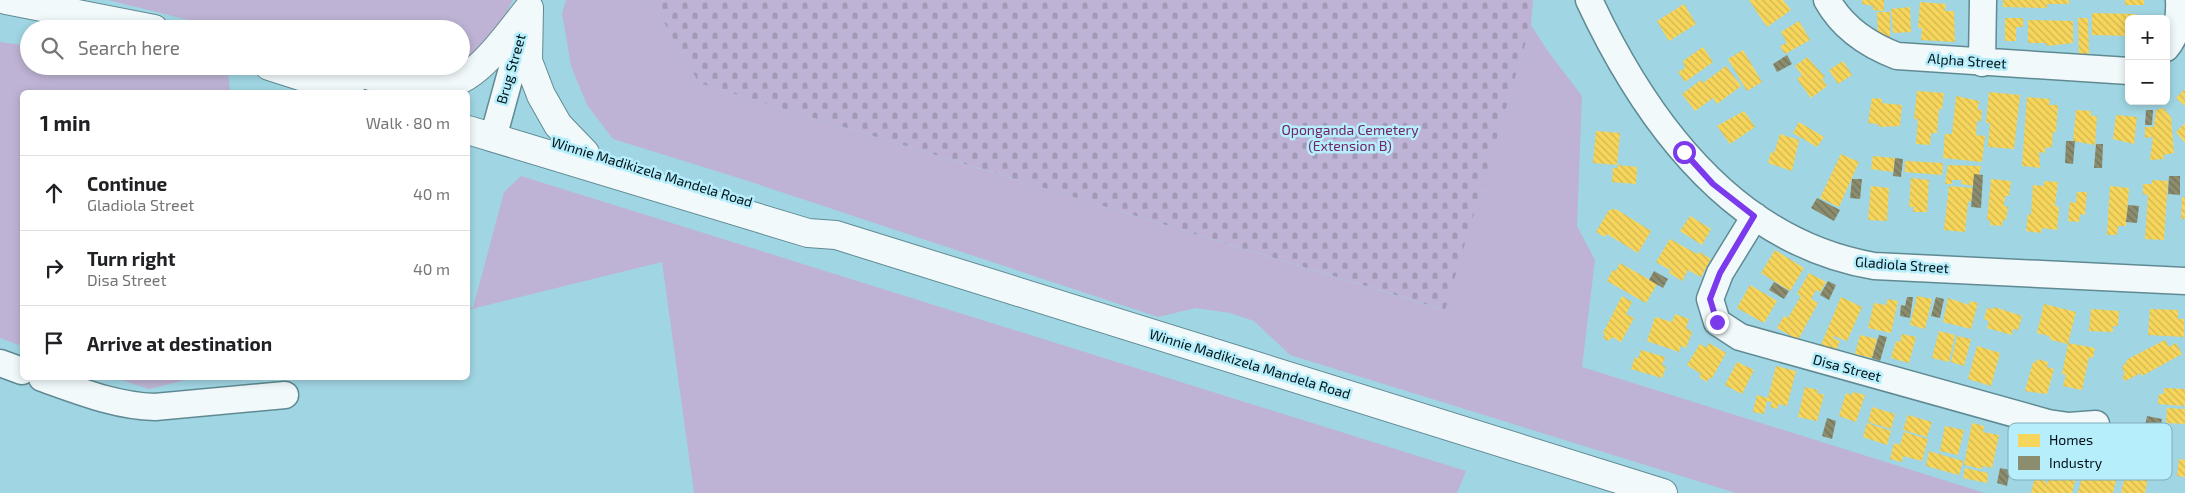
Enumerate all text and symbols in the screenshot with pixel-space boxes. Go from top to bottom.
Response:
map controls [2125,15,2170,105]
button: + [2125,15,2170,60]
search box [20,20,470,75]
street label: Brug Street [492,32,529,106]
icon: search [38,34,66,62]
text: Search here [78,36,180,59]
street label: Alpha Street [1927,49,2007,72]
button: − [2125,60,2170,105]
text: 1 min [40,110,91,135]
text: Walk · 80 m [366,113,450,132]
park label: Oponganda Cemetery (Extension B) [1281,121,1419,154]
street label: Winnie Madikizela Mandela Road [549,133,755,210]
route start [1673,141,1696,164]
text: Continue [87,172,167,195]
icon: ahead [40,179,68,207]
text: 40 m [413,184,450,203]
text: Gladiola Street [87,195,194,214]
text: Turn right [87,247,175,270]
street label: Gladiola Street [1855,253,1949,276]
icon: right [40,254,68,282]
text: 40 m [413,259,450,278]
text: Disa Street [87,270,167,289]
route end [1706,311,1729,334]
street label: Winnie Madikizela Mandela Road [1147,325,1353,402]
icon: arrive [40,329,68,357]
text: Arrive at destination [87,332,272,355]
street label: Disa Street [1811,350,1883,385]
legend [2008,423,2172,480]
text: Homes [2049,431,2093,448]
text: Industry [2049,454,2103,471]

